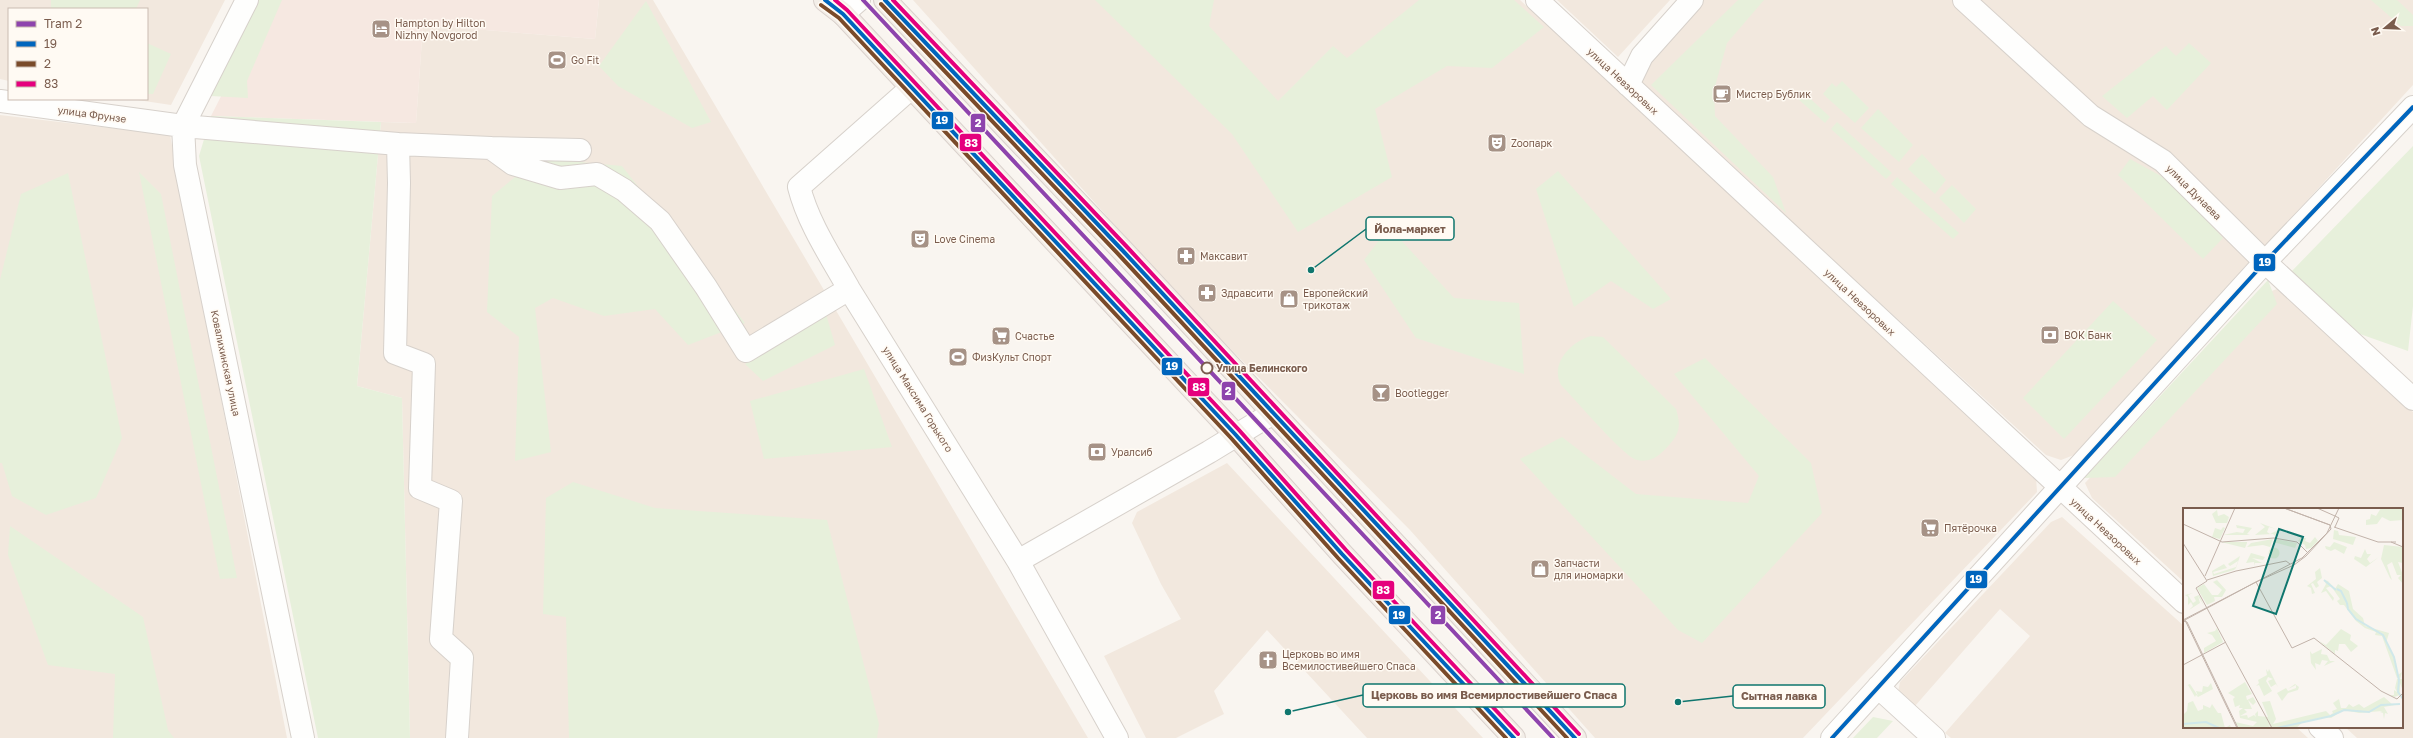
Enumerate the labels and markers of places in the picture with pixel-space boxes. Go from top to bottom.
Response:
place label: Hampton by Hilton Nizhny Novgorod [395,17,485,41]
hotel icon: Hampton by Hilton Nizhny Novgorod [370,18,392,40]
sports icon: Go Fit [546,49,568,71]
place label: Go Fit [571,54,599,66]
cafe icon: Мистер Бублик [1711,83,1733,105]
place label: Мистер Бублик [1736,88,1811,100]
theatre icon: Zooпарк [1486,132,1508,154]
place label: Zooпарк [1511,137,1553,149]
callout: Йола-маркет [1366,217,1454,240]
theatre icon: Love Cinema [909,228,931,250]
place label: Love Cinema [934,233,995,245]
pharmacy icon: Максавит [1175,245,1197,267]
place label: Максавит [1200,250,1248,262]
pharmacy icon: Здравсити [1196,282,1218,304]
place label: Здравсити [1221,287,1273,299]
place label: Европейский трикотаж [1303,287,1368,311]
shop icon: Европейский трикотаж [1278,288,1300,310]
bank icon: ВОК Банк [2039,324,2061,346]
supermarket icon: Счастье [990,325,1012,347]
place label: ВОК Банк [2064,329,2112,341]
place label: Счастье [1015,330,1055,342]
sports icon: ФизКульт Спорт [947,346,969,368]
place label: ФизКульт Спорт [972,351,1052,363]
marker: Улица Белинского [1200,361,1214,375]
place label: Улица Белинского [1216,362,1308,374]
bar icon: Bootlegger [1370,382,1392,404]
place label: Bootlegger [1395,387,1449,399]
bank icon: Уралсиб [1086,441,1108,463]
place label: Уралсиб [1111,446,1153,458]
supermarket icon: Пятёрочка [1919,517,1941,539]
place label: Пятёрочка [1944,522,1997,534]
place label: Запчасти для иномарки [1554,557,1623,581]
shop icon: Запчасти для иномарки [1529,558,1551,580]
place label: Церковь во имя Всемилостивейшего Спаса [1282,648,1416,672]
church icon: Церковь во имя Всемилостивейшего Спаса [1257,649,1279,671]
callout: Церковь во имя Всемирлостивейшего Спаса [1363,684,1625,707]
callout: Сытная лавка [1733,685,1825,708]

